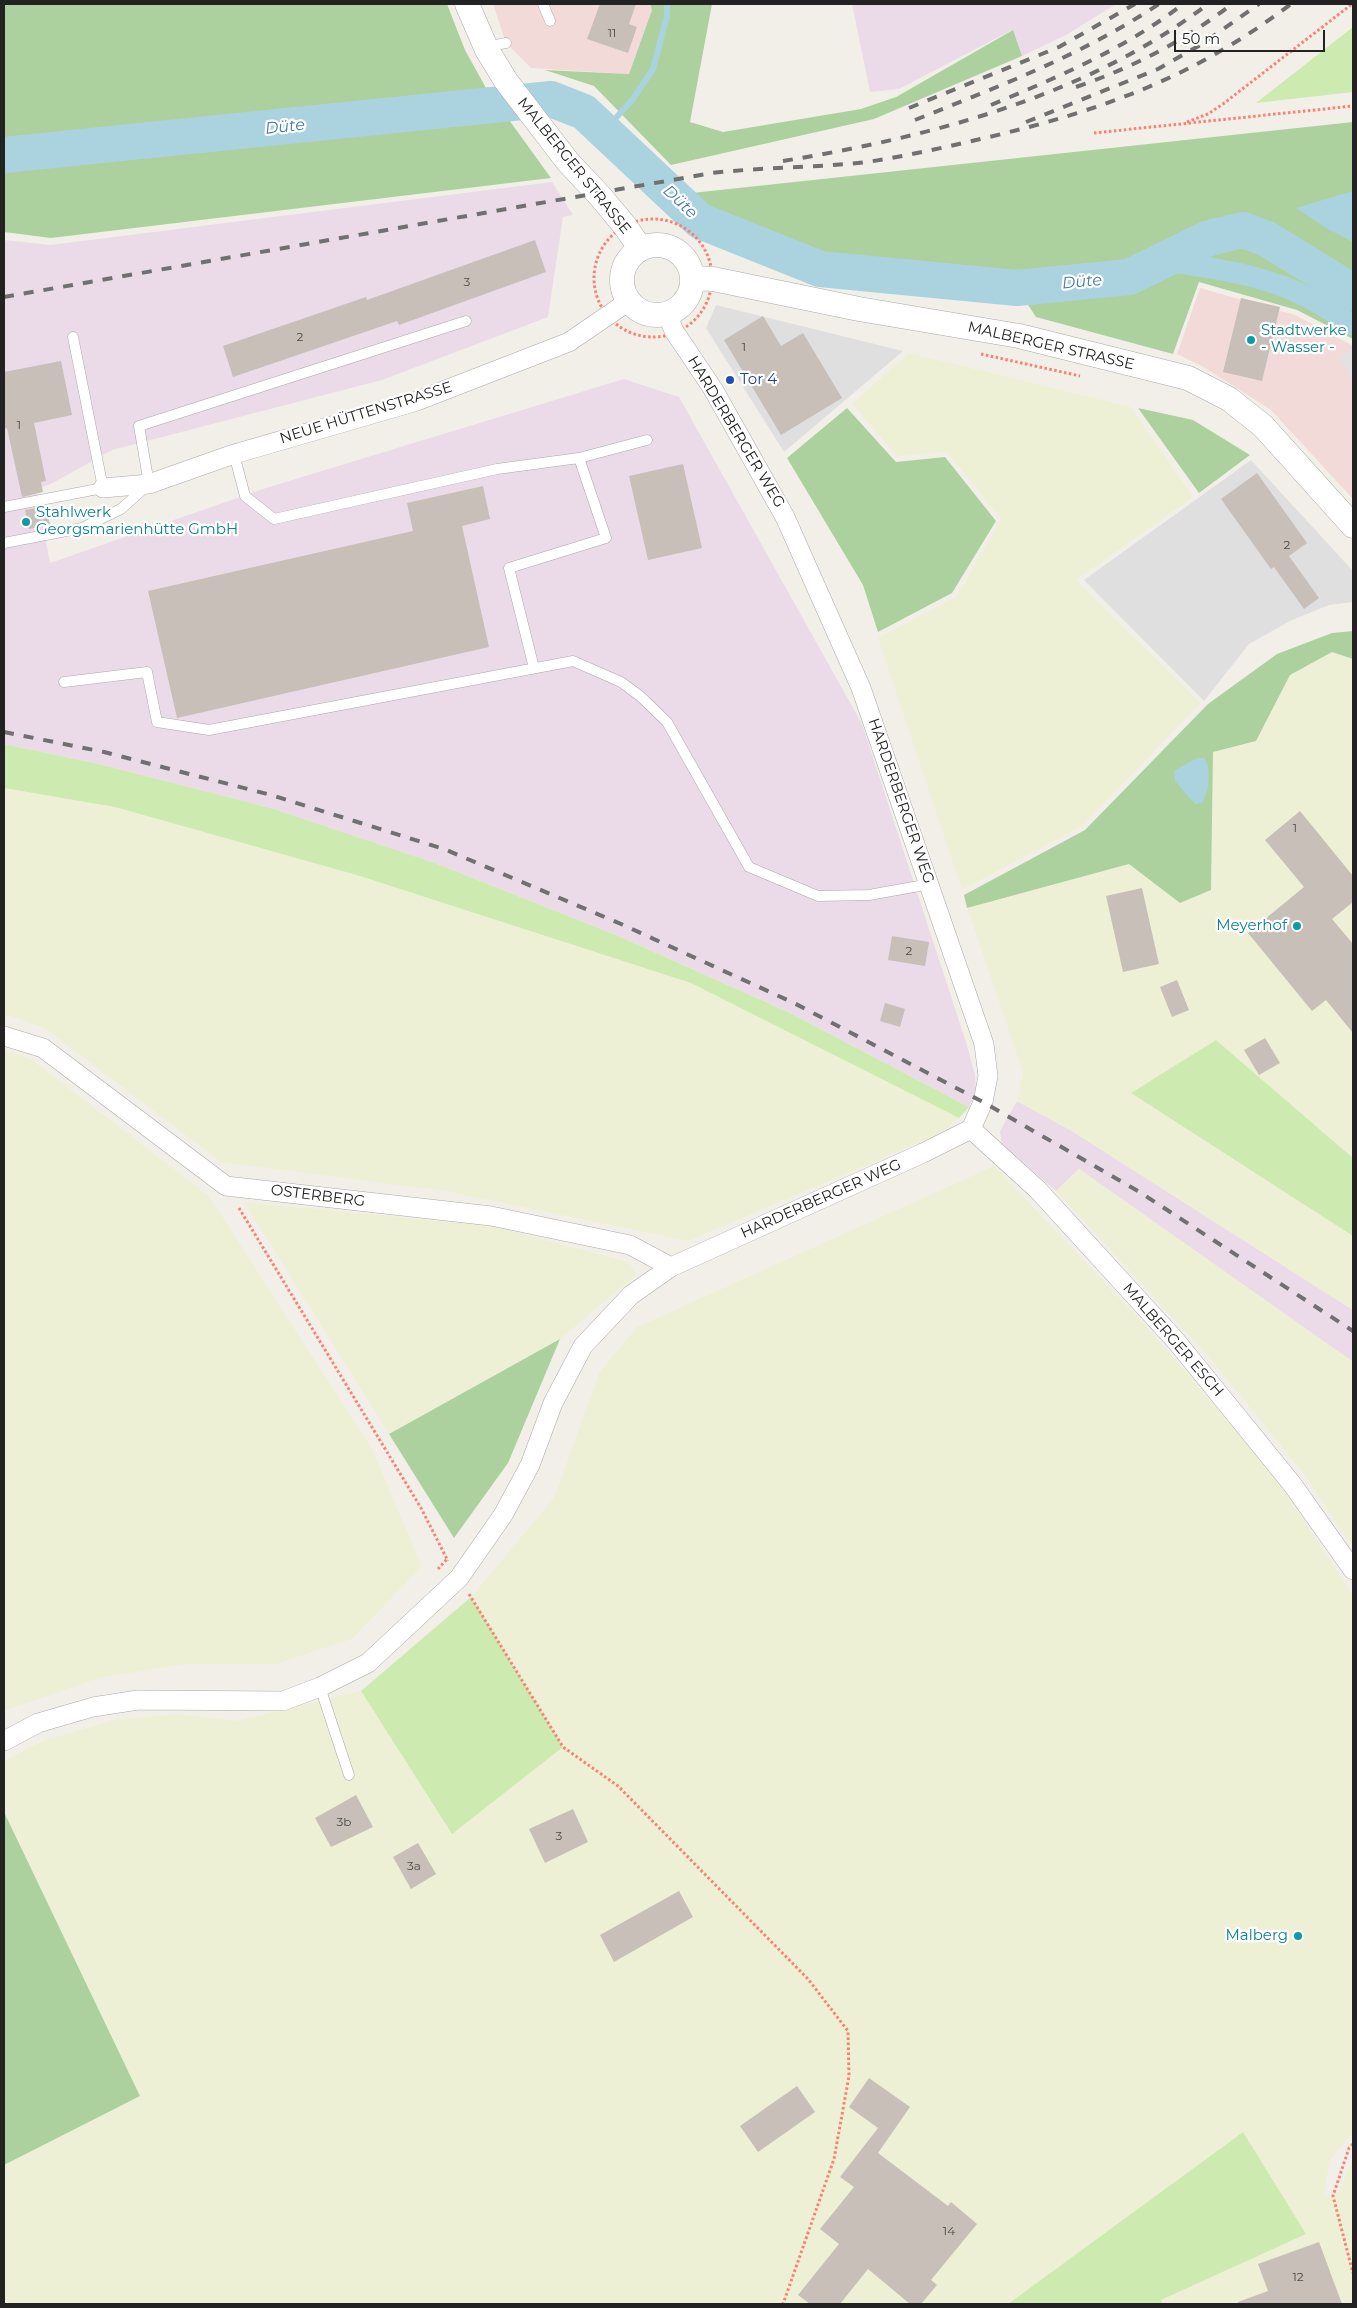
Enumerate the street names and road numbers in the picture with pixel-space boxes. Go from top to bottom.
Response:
street label: MALBERGER STRASSE [513,94,635,238]
street label: MALBERGER STRASSE [966,318,1136,374]
street label: HARDERBERGER WEG [684,353,788,511]
street label: NEUE HÜTTENSTRASSE [278,378,454,448]
street label: HARDERBERGER WEG [864,716,938,886]
street label: HARDERBERGER WEG [738,1155,904,1243]
street label: OSTERBERG [270,1181,366,1211]
street label: MALBERGER ESCH [1119,1280,1227,1400]

